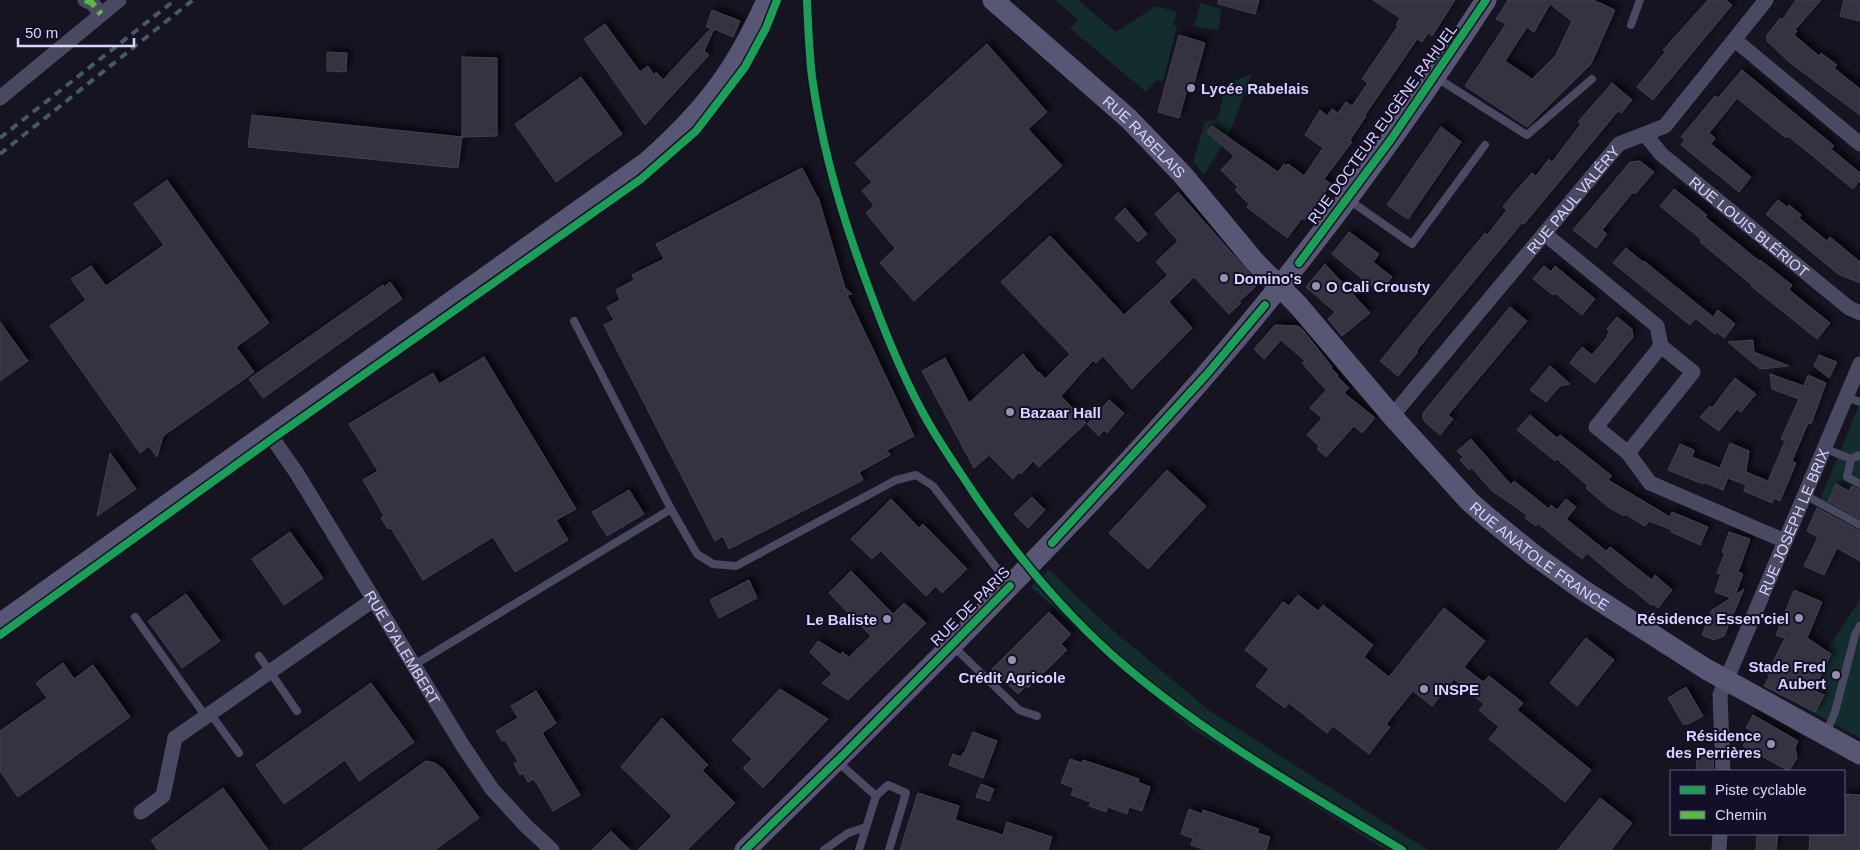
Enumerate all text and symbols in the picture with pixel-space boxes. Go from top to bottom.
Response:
scale bar [18,15,134,47]
street label: RUE DOCTEUR EUGÈNE RAHUEL [1304,21,1460,227]
text: 50 m [25,24,58,41]
place label: Lycée Rabelais [1201,80,1309,97]
marker: Lycée Rabelais [1185,82,1197,94]
street label: RUE RABELAIS [1100,92,1189,181]
street label: RUE PAUL VALÉRY [1523,142,1623,257]
street label: RUE LOUIS BLÉRIOT [1686,173,1813,280]
place label: Domino's [1234,270,1302,287]
marker: Domino's [1218,272,1230,284]
place label: O Cali Crousty [1326,278,1431,295]
marker: O Cali Crousty [1310,280,1322,292]
place label: Bazaar Hall [1020,404,1101,421]
marker: Bazaar Hall [1004,406,1016,418]
street label: RUE JOSEPH LE BRIX [1755,446,1832,598]
street label: RUE ANATOLE FRANCE [1467,498,1613,613]
street label: RUE DE PARIS [927,563,1013,649]
street label: RUE D'ALEMBERT [362,587,444,707]
place label: Résidence Essen'ciel [1637,610,1789,627]
place label: Le Baliste [806,611,877,628]
marker: Résidence Essen'ciel [1793,612,1805,624]
marker: Le Baliste [881,613,893,625]
marker: Crédit Agricole [1006,654,1018,666]
place label: Stade Fred Aubert [1748,658,1826,692]
place label: Crédit Agricole [959,669,1065,686]
marker: Stade Fred Aubert [1830,669,1842,681]
place label: INSPE [1434,681,1479,698]
marker: INSPE [1418,683,1430,695]
place label: Résidence des Perrières [1666,727,1761,761]
marker: Résidence des Perrières [1765,738,1777,750]
legend [1670,770,1845,835]
text: Piste cyclable [1715,781,1807,798]
text: Chemin [1715,806,1767,823]

